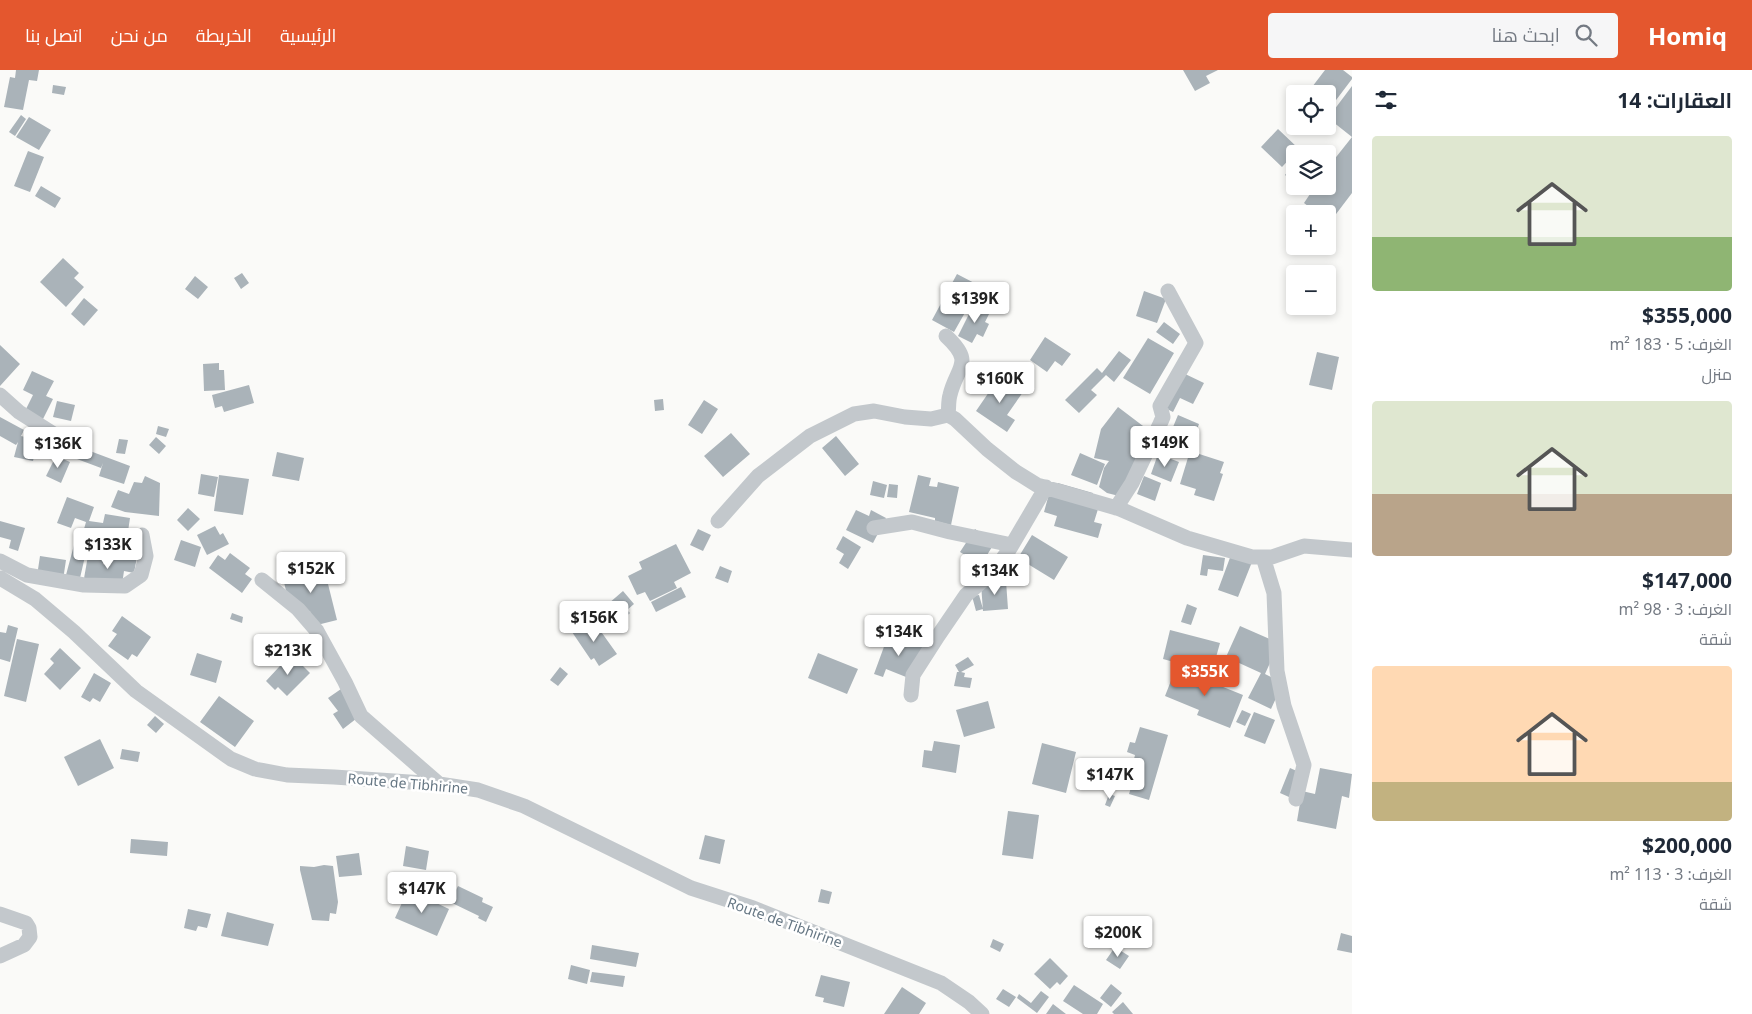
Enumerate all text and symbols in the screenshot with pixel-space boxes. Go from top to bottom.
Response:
search box [1268,13,1618,58]
text: Homiq [1648,19,1727,52]
icon: search [1572,21,1600,49]
text: ابحث هنا [1491,22,1560,48]
text: اتصل بنا [25,23,83,47]
text: من نحن [111,23,168,47]
text: الخريطة [196,23,252,47]
text: الرئيسية [280,23,336,47]
map controls [1286,85,1336,315]
button: locate [1286,85,1336,135]
icon: filters [1372,86,1400,114]
text: العقارات: 14 [1617,86,1732,114]
button: layers [1286,145,1336,195]
icon: home [1507,169,1597,259]
button: + [1286,205,1336,255]
button: − [1286,265,1336,315]
pin: $139K [940,282,1010,324]
text: $139K [951,287,999,309]
text: $355,000 [1642,301,1732,329]
text: الغرف: 5 · 183 m² [1609,333,1732,355]
pin: $160K [965,362,1035,404]
text: منزل [1702,363,1732,385]
text: $160K [976,367,1024,389]
pin: $136K [23,426,93,469]
pin: $149K [1130,426,1200,468]
text: $149K [1141,431,1189,453]
text: $136K [34,432,82,454]
icon: home [1507,434,1597,524]
pin: $133K [73,528,143,570]
text: $133K [84,533,132,555]
pin: $152K [276,552,346,594]
pin: $134K [960,554,1030,596]
text: $152K [287,557,335,579]
text: $134K [971,559,1019,581]
text: $147,000 [1642,566,1732,594]
text: الغرف: 3 · 98 m² [1619,598,1732,620]
pin: $156K [559,600,629,643]
text: $156K [570,606,618,628]
pin: $134K [864,614,934,657]
text: $134K [875,620,923,642]
text: شقة [1699,628,1732,650]
pin: $213K [253,634,323,676]
text: $213K [264,639,312,661]
pin: $355K [1170,654,1240,697]
text: $355K [1181,660,1229,682]
icon: home [1507,699,1597,789]
pin: $147K [1075,758,1145,800]
text: $147K [1086,763,1134,785]
street label: Route de Tibhirine [347,768,469,798]
text: $200,000 [1642,831,1732,859]
text: الغرف: 3 · 113 m² [1609,863,1732,885]
pin: $147K [387,872,457,914]
text: $147K [398,877,446,899]
street label: Route de Tibhirine [725,892,845,952]
text: شقة [1699,893,1732,915]
pin: $200K [1083,916,1153,958]
text: $200K [1094,921,1142,943]

